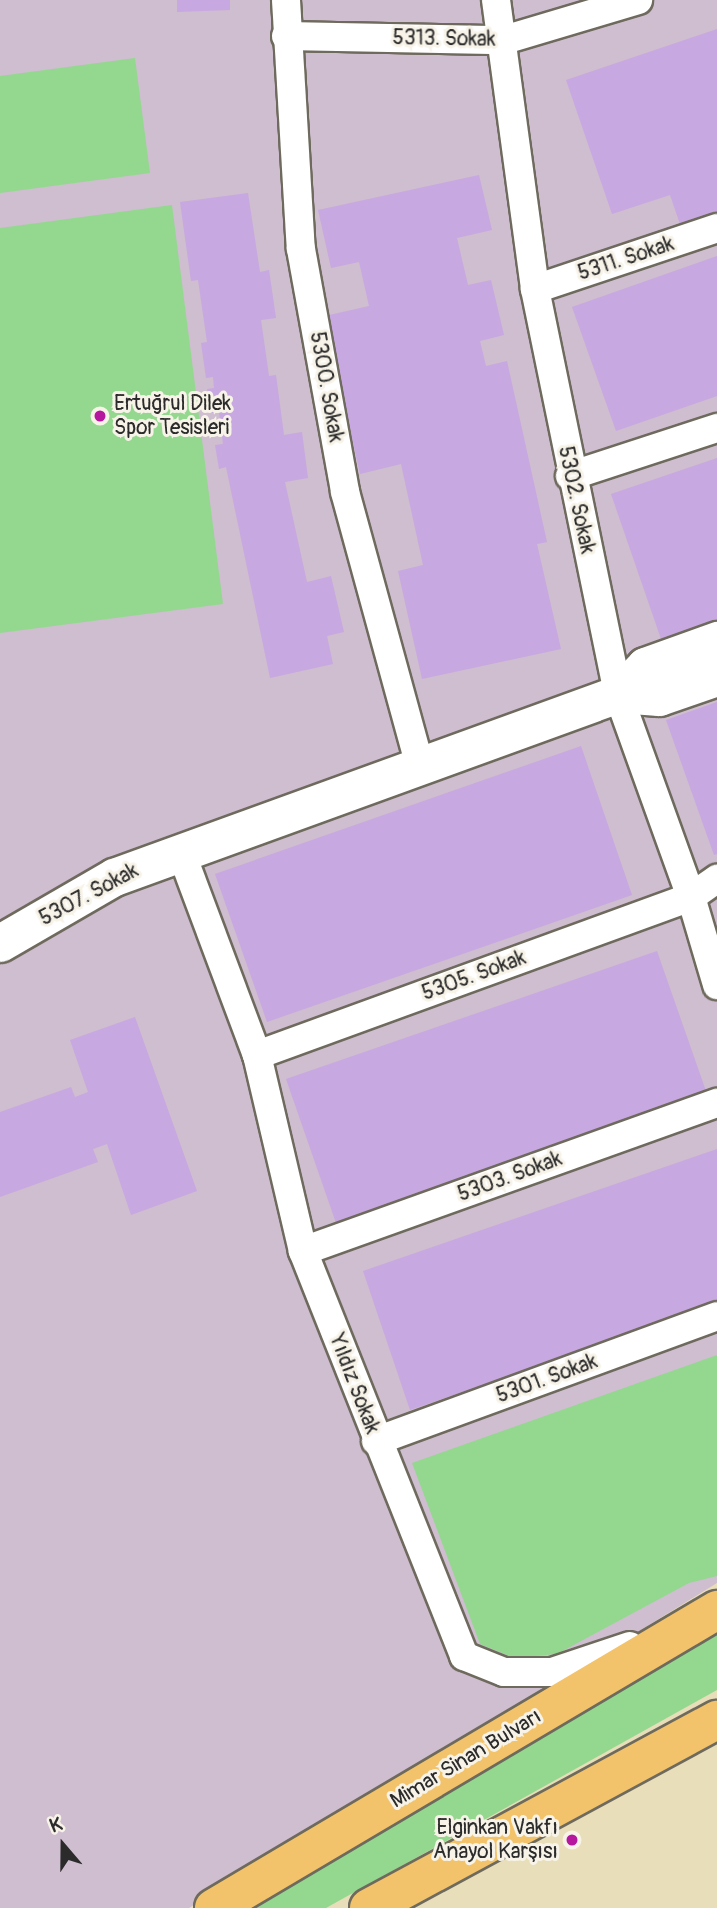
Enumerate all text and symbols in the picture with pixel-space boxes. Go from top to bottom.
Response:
street label: 5313. Sokak [392,26,496,52]
street label: 5311. Sokak [575,232,677,286]
street label: 5300. Sokak [304,330,348,444]
place label: Ertuğrul Dilek Spor Tesisleri [114,391,231,441]
marker: Ertuğrul Dilek Spor Tesisleri [92,408,108,424]
street label: 5302. Sokak [552,444,600,556]
street label: 5307. Sokak [35,858,143,932]
street label: 5305. Sokak [419,946,529,1006]
street label: 5303. Sokak [454,1146,566,1208]
street label: Yıldız Sokak [323,1330,385,1438]
street label: 5301. Sokak [493,1349,601,1409]
street label: Mimar Sinan Bulvarı [386,1704,546,1814]
north arrow [28,1810,98,1880]
text: K [46,1812,65,1839]
place label: Elginkan Vakfı Anayol Karşısı [433,1815,558,1865]
marker: Elginkan Vakfı Anayol Karşısı [564,1832,580,1848]

